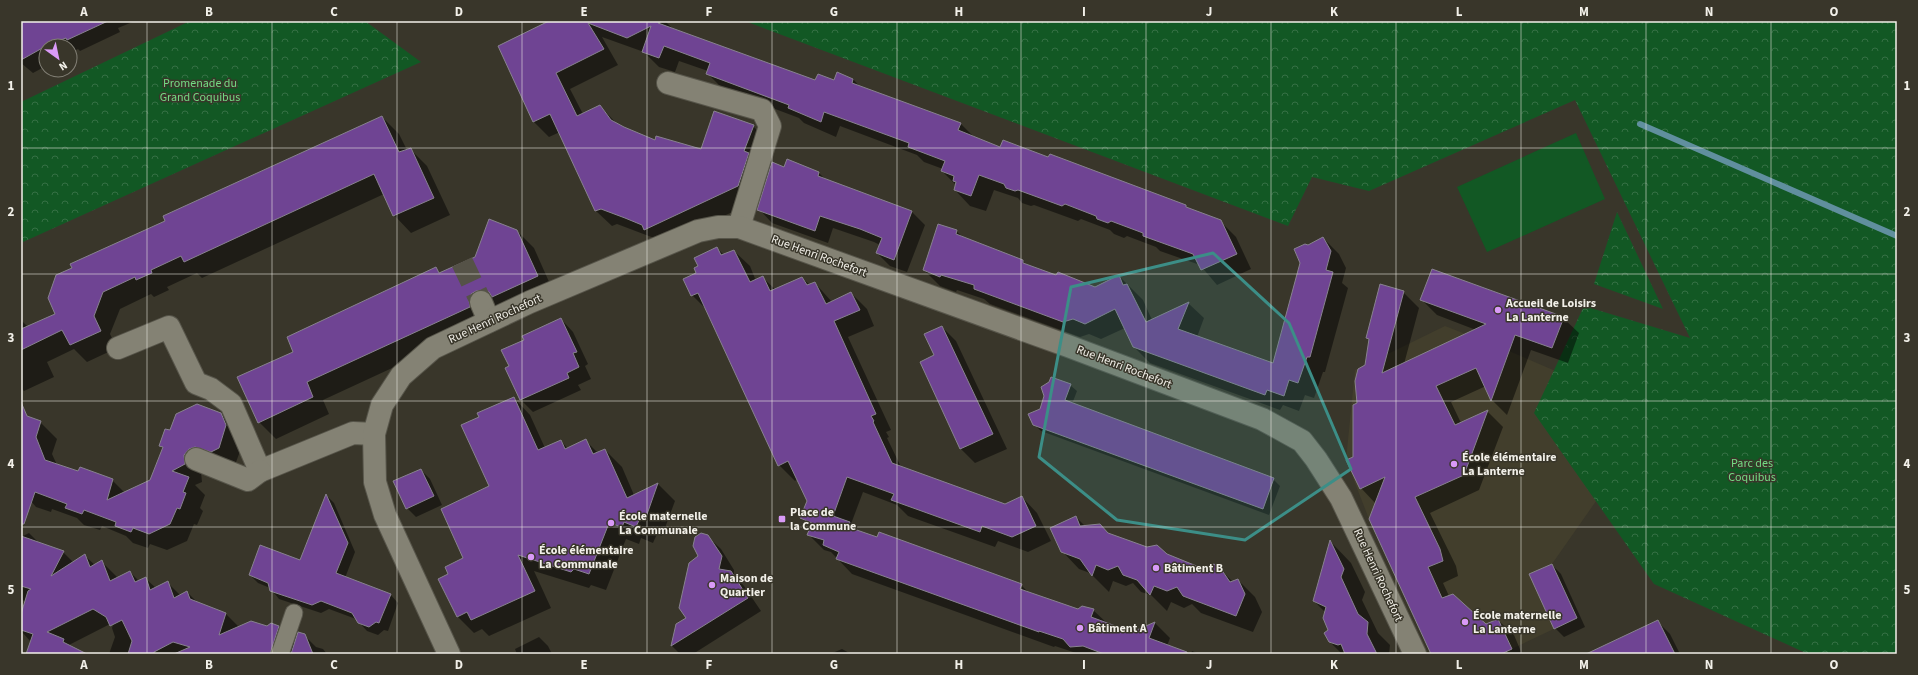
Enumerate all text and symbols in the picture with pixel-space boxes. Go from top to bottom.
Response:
text: A [79,3,88,21]
text: B [205,3,213,21]
text: C [330,3,338,21]
text: D [455,3,463,21]
text: E [580,3,588,21]
text: F [706,3,713,21]
text: G [830,3,838,21]
text: H [955,3,963,21]
text: I [1082,3,1086,21]
text: J [1206,3,1212,21]
text: K [1330,3,1339,21]
text: L [1456,3,1463,21]
text: M [1579,3,1589,21]
text: N [1705,3,1713,21]
text: O [1830,3,1839,21]
north arrow [38,38,78,78]
text: N [56,58,70,74]
park label: Promenade du Grand Coquibus [160,75,240,106]
text: 1 [8,77,15,95]
text: 1 [1904,77,1911,95]
text: 2 [8,203,15,221]
text: 2 [1904,203,1911,221]
street label: Rue Henri Rochefort [769,231,869,281]
street label: Rue Henri Rochefort [446,290,544,348]
place label: Accueil de Loisirs La Lanterne [1505,295,1596,326]
marker: Accueil de Loisirs La Lanterne [1493,305,1503,315]
text: 3 [8,329,15,347]
text: 3 [1904,329,1911,347]
street label: Rue Henri Rochefort [1074,341,1174,393]
place label: École élémentaire La Lanterne [1462,449,1557,480]
text: 4 [8,455,15,473]
park label: Parc des Coquibus [1728,455,1776,486]
text: 4 [1904,455,1911,473]
marker: École élémentaire La Lanterne [1449,459,1459,469]
place label: Place de la Commune [790,504,856,535]
place label: École maternelle La Communale [619,508,707,539]
marker: Place de la Commune [777,514,787,524]
marker: École maternelle La Communale [606,518,616,528]
street label: Rue Henri Rochefort [1349,526,1407,624]
place label: École élémentaire La Communale [539,542,634,573]
marker: École élémentaire La Communale [526,552,536,562]
place label: Bâtiment B [1164,560,1223,577]
marker: Bâtiment B [1151,563,1161,573]
place label: Maison de Quartier [720,570,773,601]
marker: Maison de Quartier [707,580,717,590]
text: 5 [8,581,15,599]
text: 5 [1904,581,1911,599]
place label: École maternelle La Lanterne [1473,607,1561,638]
marker: École maternelle La Lanterne [1460,617,1470,627]
place label: Bâtiment A [1088,620,1147,637]
marker: Bâtiment A [1075,623,1085,633]
text: A [79,656,88,674]
text: B [205,656,213,674]
text: C [330,656,338,674]
text: D [455,656,463,674]
text: E [580,656,588,674]
text: F [706,656,713,674]
text: G [830,656,838,674]
text: H [955,656,963,674]
text: I [1082,656,1086,674]
text: J [1206,656,1212,674]
text: K [1330,656,1339,674]
text: L [1456,656,1463,674]
text: M [1579,656,1589,674]
text: N [1705,656,1713,674]
text: O [1830,656,1839,674]

